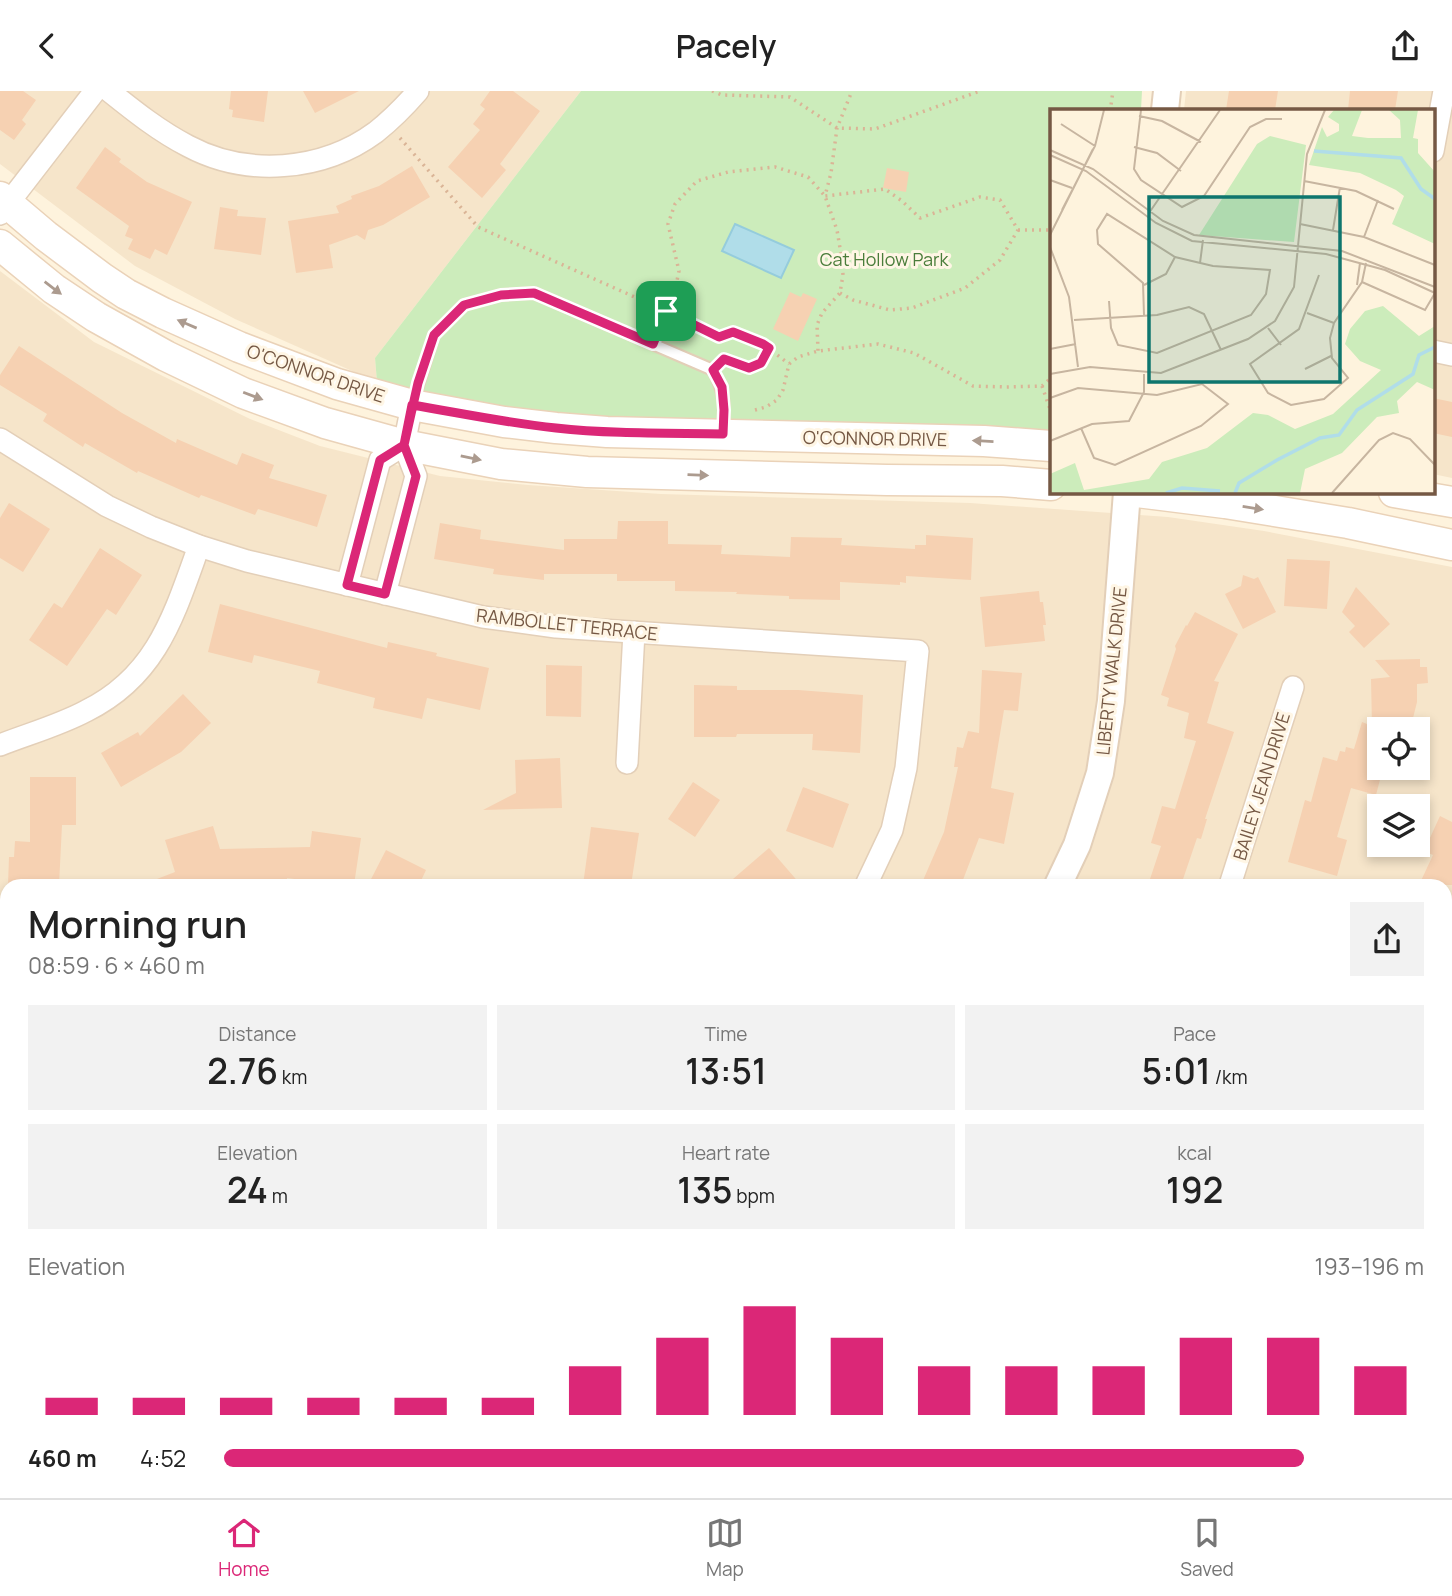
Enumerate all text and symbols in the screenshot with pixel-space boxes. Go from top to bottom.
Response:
text: Pacely [676,24,776,68]
icon: back [28,27,66,65]
icon: share [1386,27,1424,65]
inset map [1050,109,1434,493]
park label: Cat Hollow Park [820,247,949,271]
one-way arrow [44,281,62,295]
pin [636,281,696,341]
icon: arrive [647,292,685,330]
one-way arrow [177,318,197,330]
street label: O'CONNOR DRIVE [244,338,388,408]
one-way arrow [242,391,263,402]
street label: O'CONNOR DRIVE [803,425,947,451]
one-way arrow [972,435,994,446]
one-way arrow [460,452,482,463]
one-way arrow [687,469,709,481]
one-way arrow [1242,503,1264,514]
street label: LIBERTY WALK DRIVE [1090,586,1132,756]
street label: RAMBOLLET TERRACE [475,603,659,645]
street label: BAILEY JEAN DRIVE [1227,709,1295,863]
map controls [1367,717,1430,857]
button: locate [1367,717,1430,780]
button: layers [1367,794,1430,857]
text: Morning run [28,897,247,949]
button: share [1350,902,1424,976]
text: 08:59 · 6 × 460 m [28,949,205,981]
text: Distance [218,1021,296,1047]
text: Time [705,1021,747,1047]
text: Pace [1173,1021,1216,1047]
text: 2.76 [207,1047,278,1095]
text: 13:51 [685,1047,767,1095]
text: 5:01 [1142,1047,1211,1095]
text: km [278,1064,307,1090]
text: /km [1211,1064,1248,1090]
text: Elevation [217,1140,297,1166]
text: Heart rate [682,1140,770,1166]
text: kcal [1177,1140,1212,1166]
text: 24 [227,1166,268,1214]
text: 135 [677,1166,732,1214]
text: 192 [1166,1166,1223,1214]
text: m [268,1183,288,1209]
text: bpm [732,1183,775,1209]
text: Elevation [28,1250,125,1282]
text: 193–196 m [1314,1250,1424,1282]
text: 460 m [28,1442,97,1474]
text: 4:52 [140,1442,186,1474]
tab: Home [218,1514,270,1582]
tab: Map [706,1514,744,1582]
tab: Saved [1180,1514,1234,1582]

